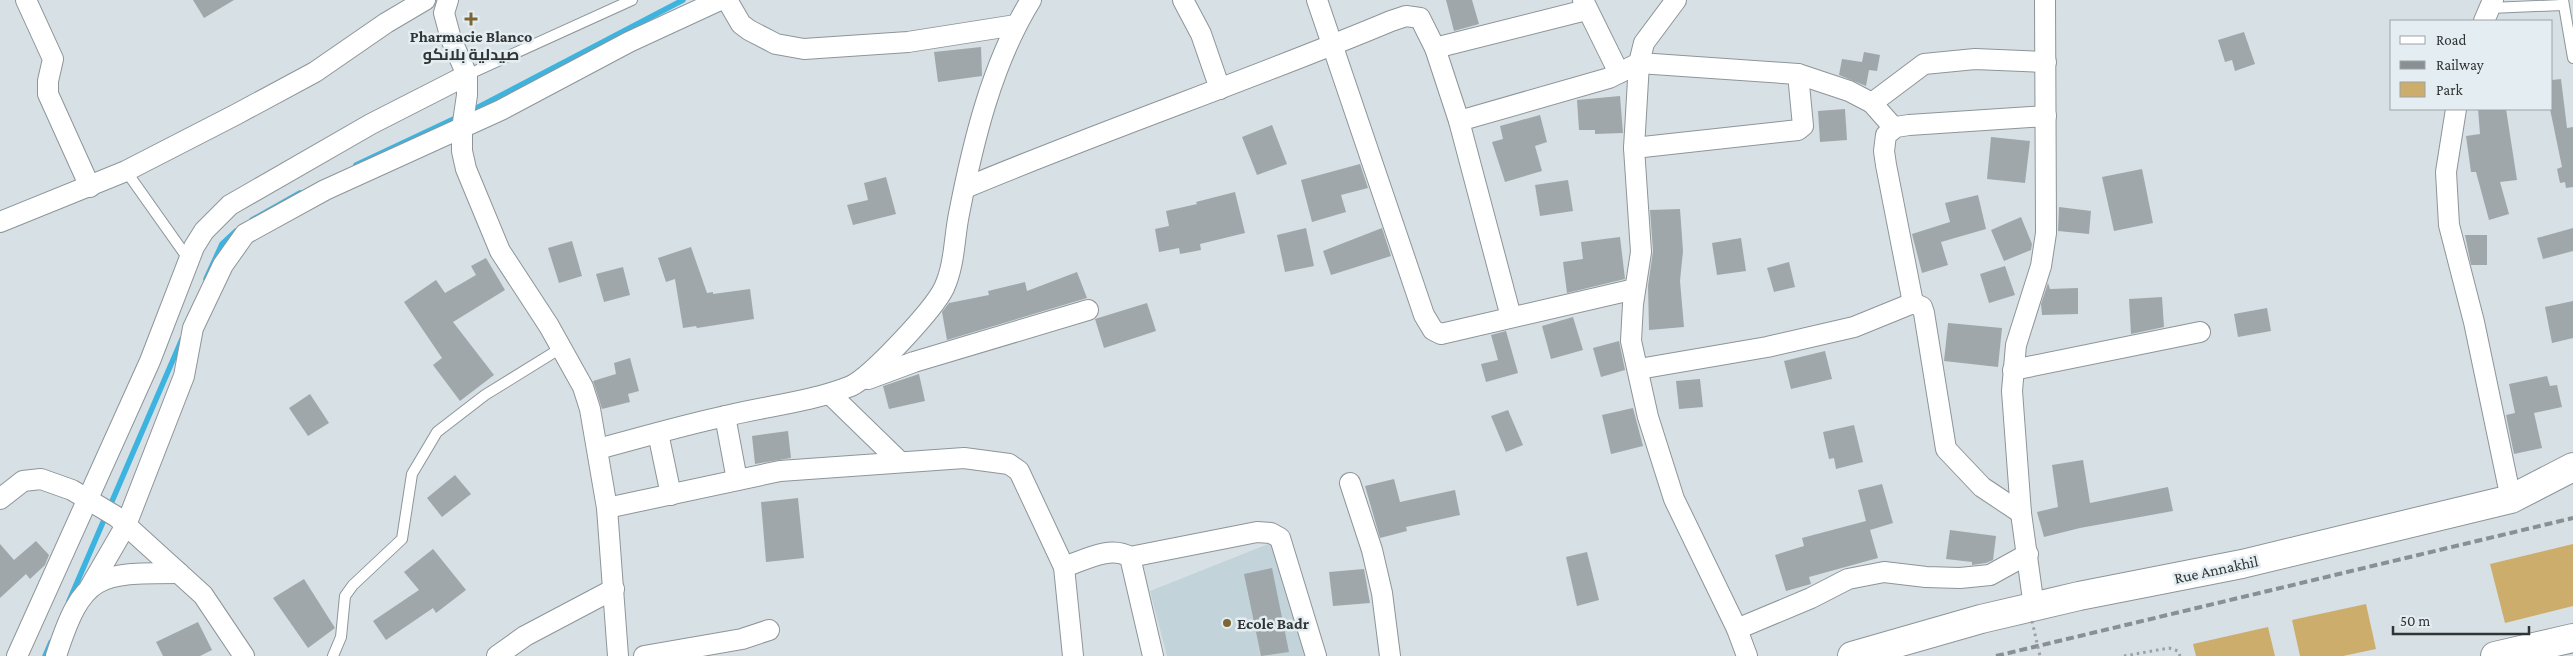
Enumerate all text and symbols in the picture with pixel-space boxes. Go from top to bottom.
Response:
marker: Pharmacie Blanco صيدلية بلانكو [465,13,477,25]
legend [2390,20,2553,110]
place label: Pharmacie Blanco صيدلية بلانكو [410,28,532,64]
text: Road [2436,32,2467,48]
text: Railway [2436,57,2484,74]
text: Park [2436,82,2463,98]
street label: Rue Annakhil [2173,552,2260,587]
scale bar [2393,604,2529,636]
text: 50 m [2400,613,2430,629]
place label: Ecole Badr [1237,615,1310,632]
marker: Ecole Badr [1221,617,1233,629]

